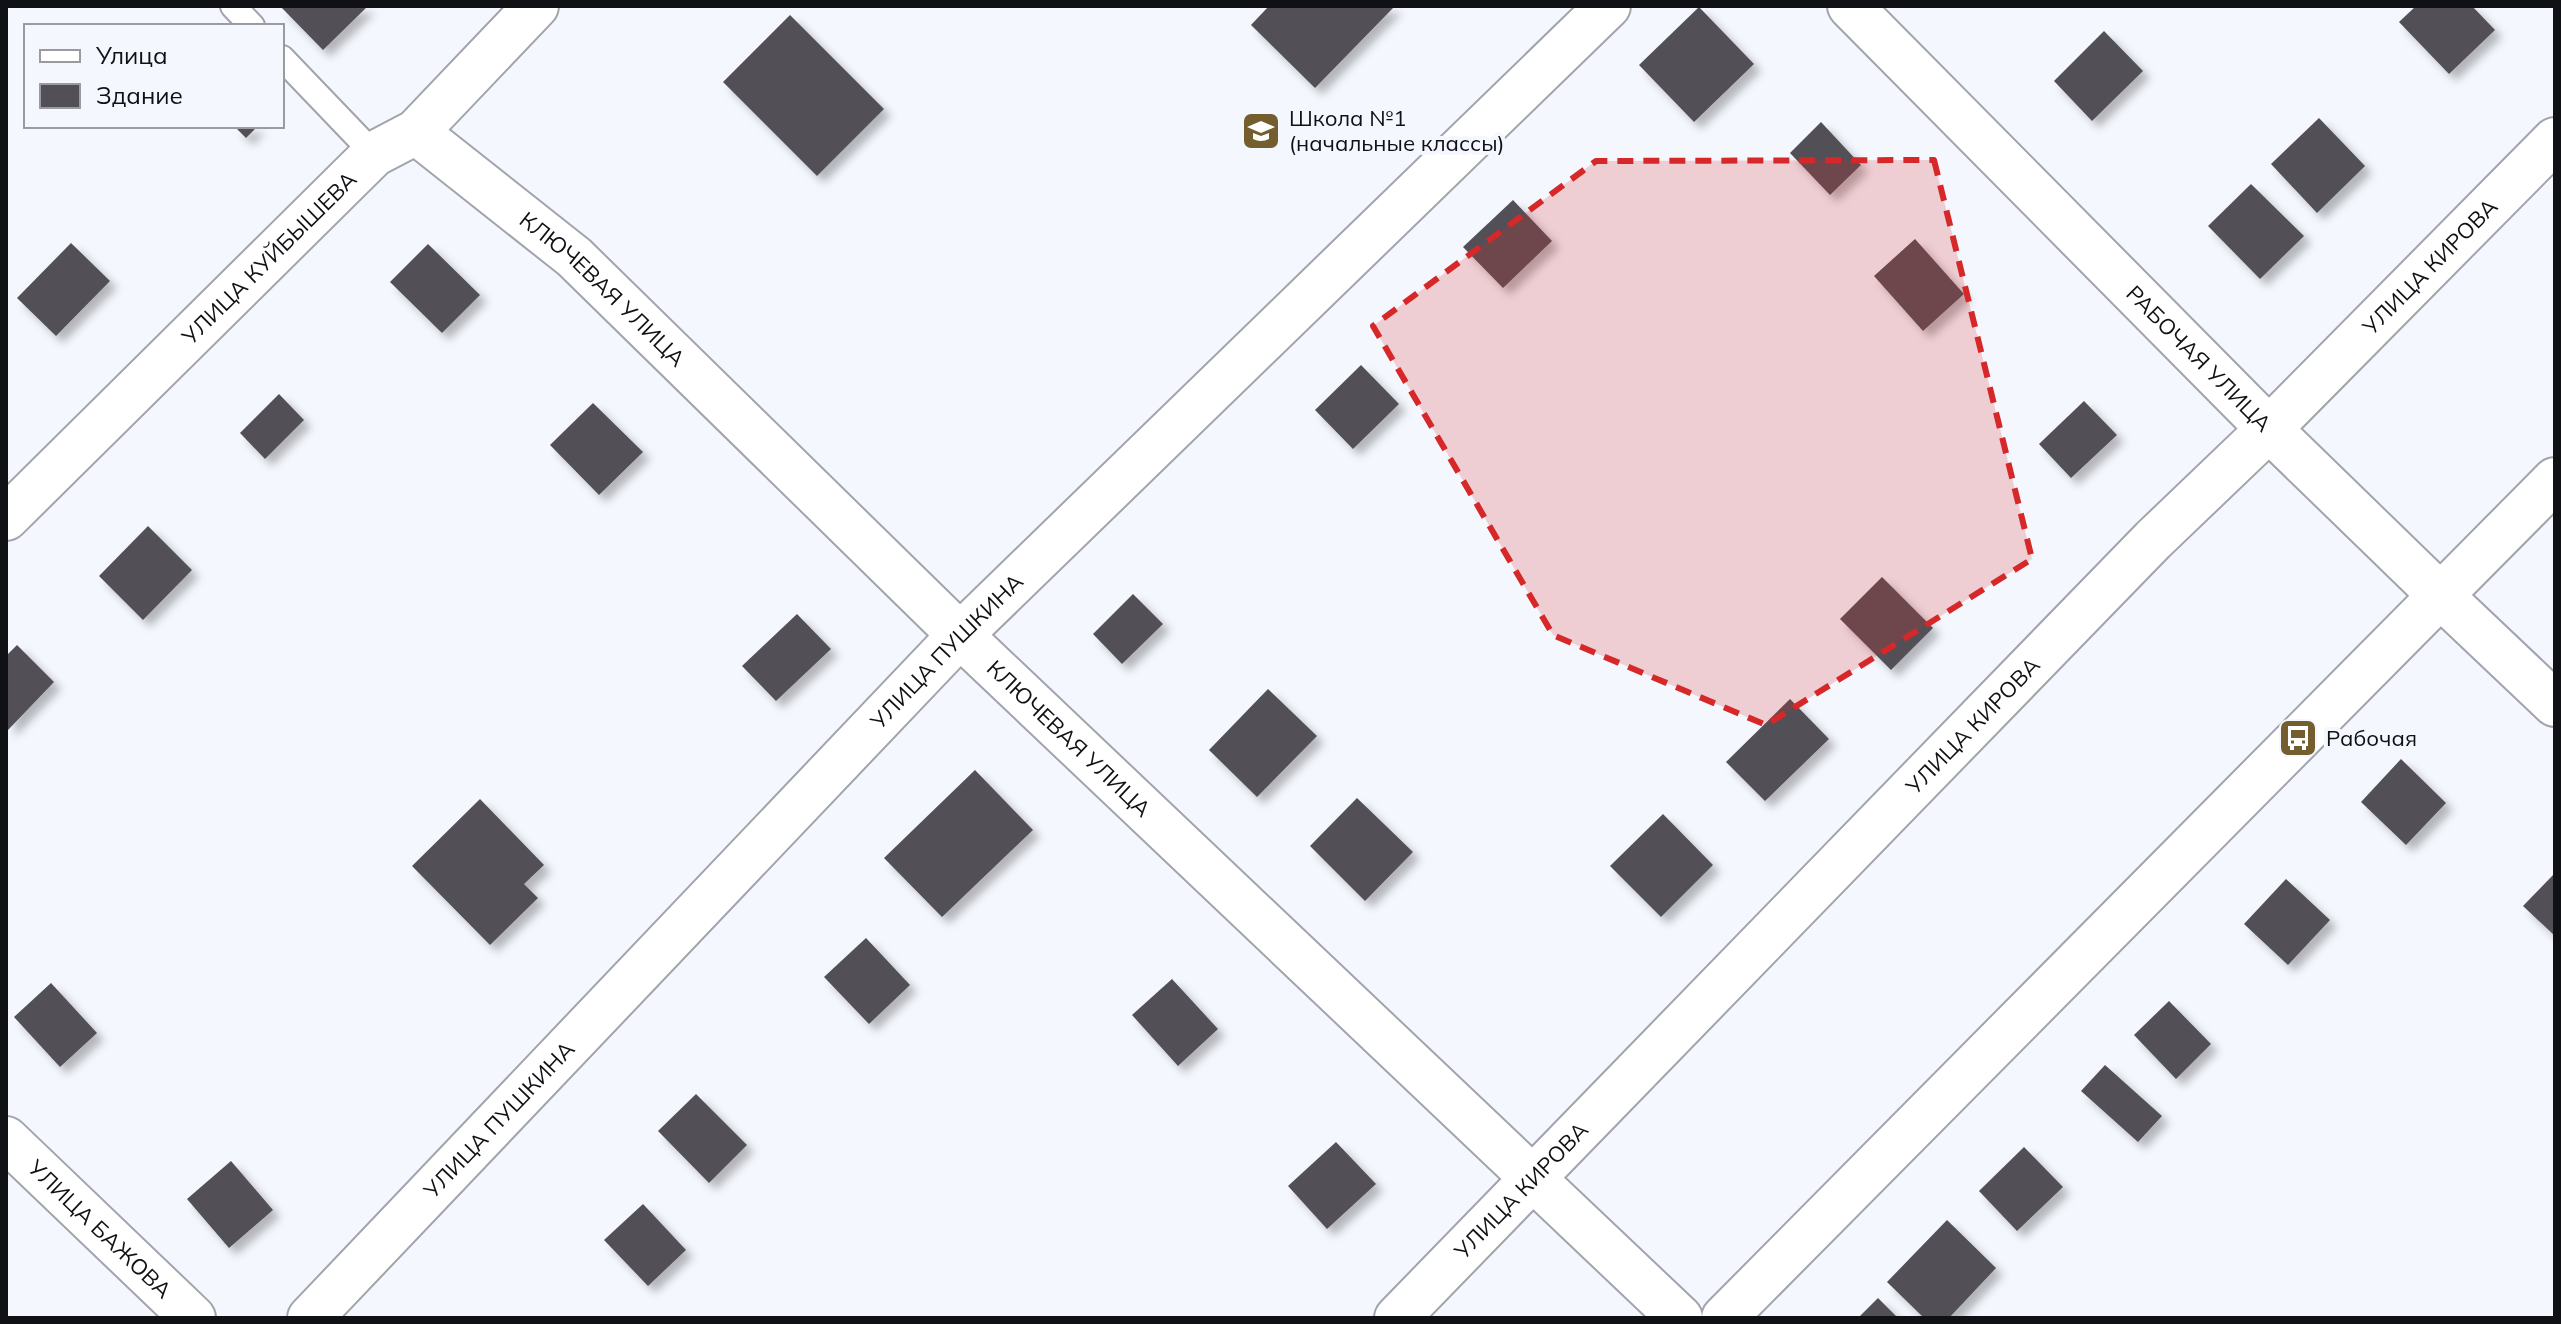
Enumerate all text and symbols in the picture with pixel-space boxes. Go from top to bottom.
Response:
legend [24,24,284,128]
text: Улица [95,40,168,70]
text: Здание [96,80,183,110]
place label: Школа №1 (начальные классы) [1289,104,1505,157]
school or university icon: Школа №1 (начальные классы) [1240,110,1282,152]
street label: УЛИЦА КУЙБЫШЕВА [175,165,362,351]
street label: УЛИЦА КИРОВА [2356,193,2503,341]
street label: КЛЮЧЕВАЯ УЛИЦА [514,205,691,372]
street label: РАБОЧАЯ УЛИЦА [2121,279,2278,437]
street label: УЛИЦА ПУШКИНА [864,568,1029,735]
street label: УЛИЦА КИРОВА [1899,651,2046,801]
street label: КЛЮЧЕВАЯ УЛИЦА [981,654,1157,823]
bus stop icon: Рабочая [2277,717,2319,759]
place label: Рабочая [2326,724,2417,752]
street label: УЛИЦА ПУШКИНА [417,1035,580,1205]
street label: УЛИЦА КИРОВА [1447,1116,1594,1265]
street label: УЛИЦА БАЖОВА [22,1153,178,1304]

